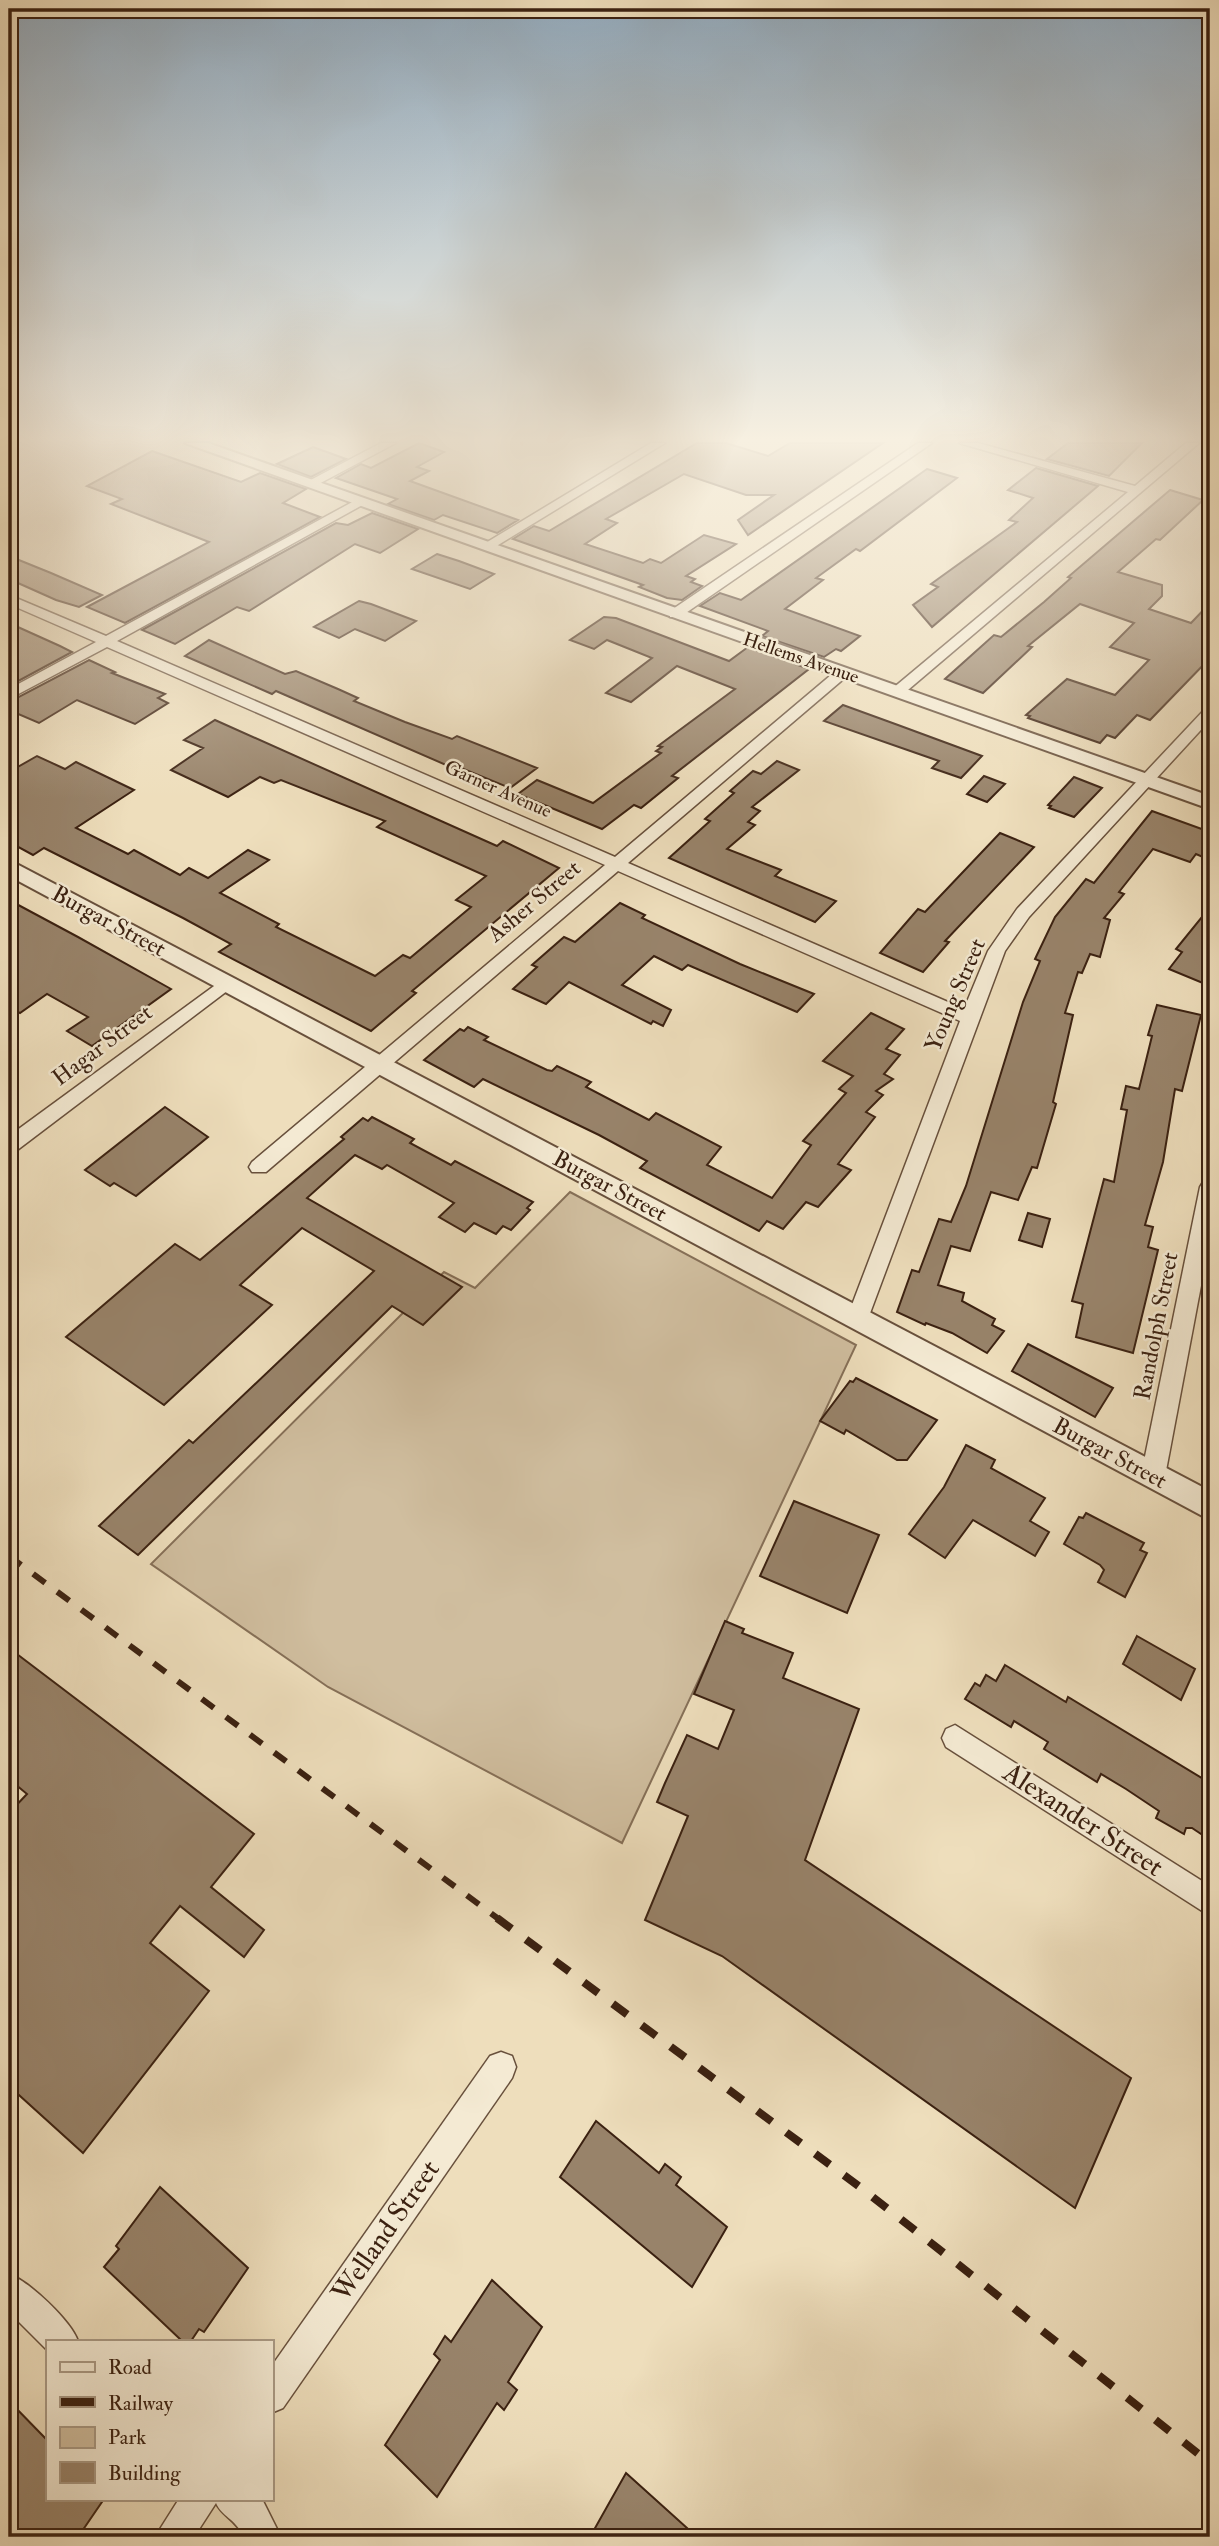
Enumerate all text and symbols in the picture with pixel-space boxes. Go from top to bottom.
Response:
street label: Hellems Avenue [740,627,862,689]
street label: Garner Avenue [441,755,555,823]
street label: Asher Street [481,854,587,949]
street label: Burgar Street [47,879,171,963]
street label: Young Street [918,934,992,1056]
street label: Hagar Street [46,998,158,1092]
street label: Burgar Street [548,1144,672,1228]
street label: Randolph Street [1127,1250,1185,1402]
street label: Burgar Street [1048,1411,1172,1495]
street label: Alexander Street [995,1755,1170,1885]
street label: Welland Street [324,2153,448,2309]
legend [46,2340,273,2500]
text: Road [108,2354,153,2381]
text: Railway [108,2390,174,2417]
text: Park [108,2424,146,2451]
text: Building [108,2460,181,2487]

